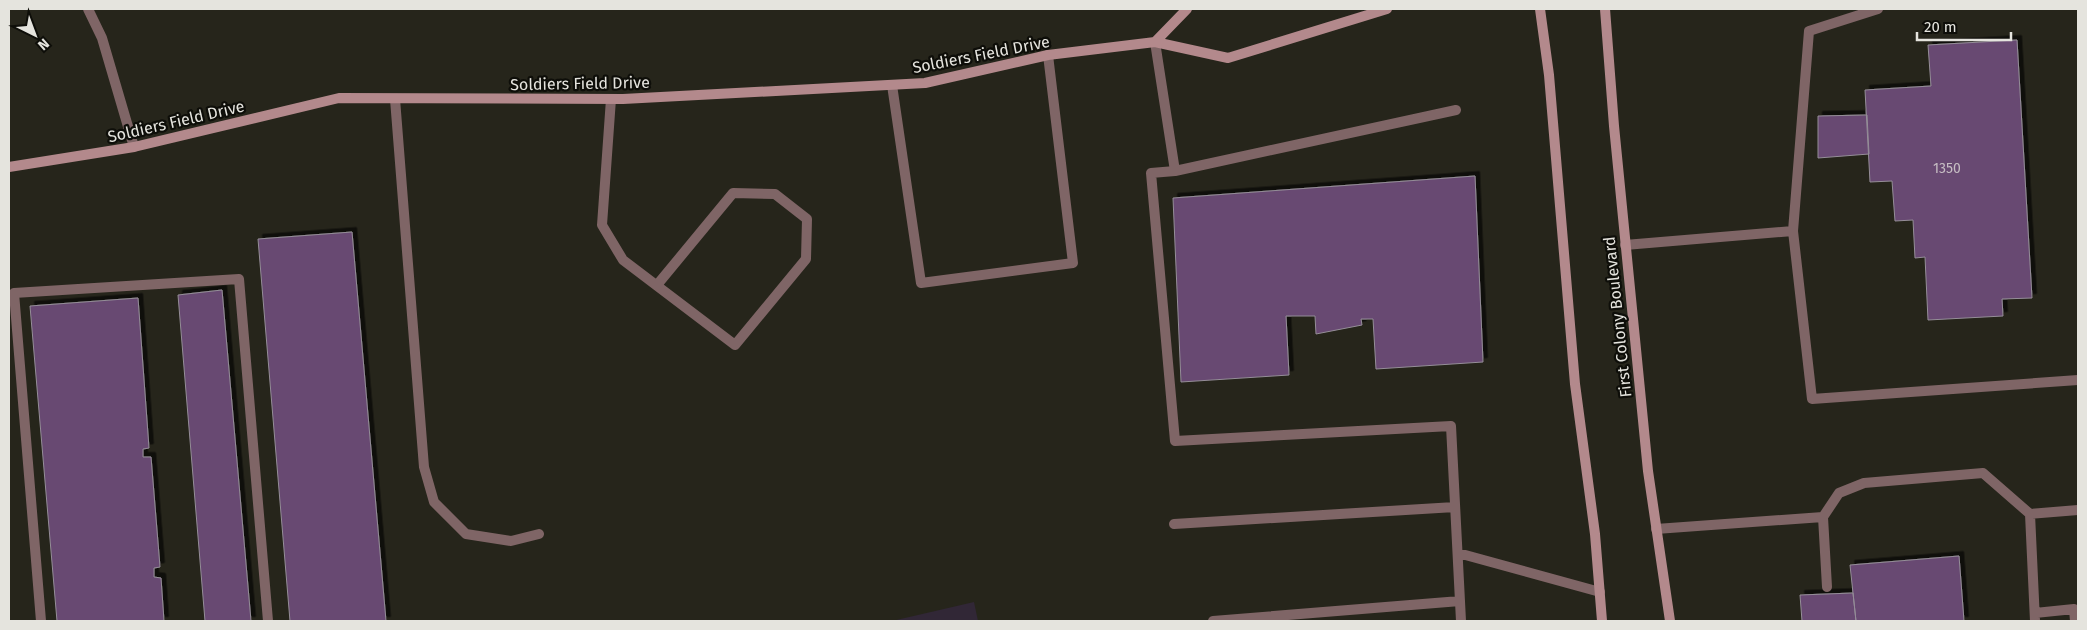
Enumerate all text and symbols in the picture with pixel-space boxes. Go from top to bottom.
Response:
north arrow [10,10,60,60]
scale bar [1917,10,2011,42]
text: 20 m [1924,18,1957,36]
street label: Soldiers Field Drive [911,32,1051,77]
text: N [34,35,53,54]
street label: Soldiers Field Drive [510,73,650,94]
street label: Soldiers Field Drive [106,97,246,146]
house number: 1350 [1933,160,1961,177]
street label: First Colony Boulevard [1600,236,1635,398]

